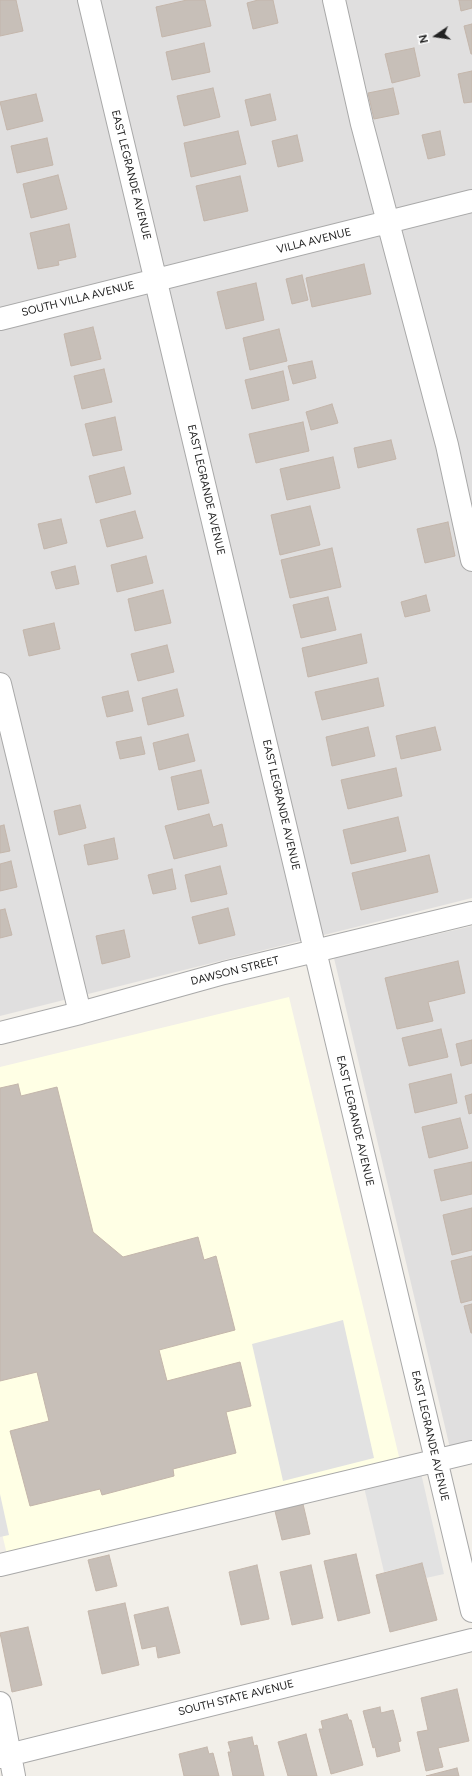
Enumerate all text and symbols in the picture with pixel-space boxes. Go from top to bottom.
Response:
north arrow [416,16,456,56]
text: N [417,33,431,44]
street label: EAST LEGRANDE AVENUE [108,109,154,241]
street label: VILLA AVENUE [275,225,353,257]
street label: SOUTH VILLA AVENUE [20,279,136,319]
street label: EAST LEGRANDE AVENUE [185,423,227,557]
street label: EAST LEGRANDE AVENUE [260,738,302,872]
street label: DAWSON STREET [189,954,281,988]
street label: EAST LEGRANDE AVENUE [334,1054,376,1188]
street label: EAST LEGRANDE AVENUE [409,1369,451,1503]
street label: SOUTH STATE AVENUE [177,1677,295,1719]

